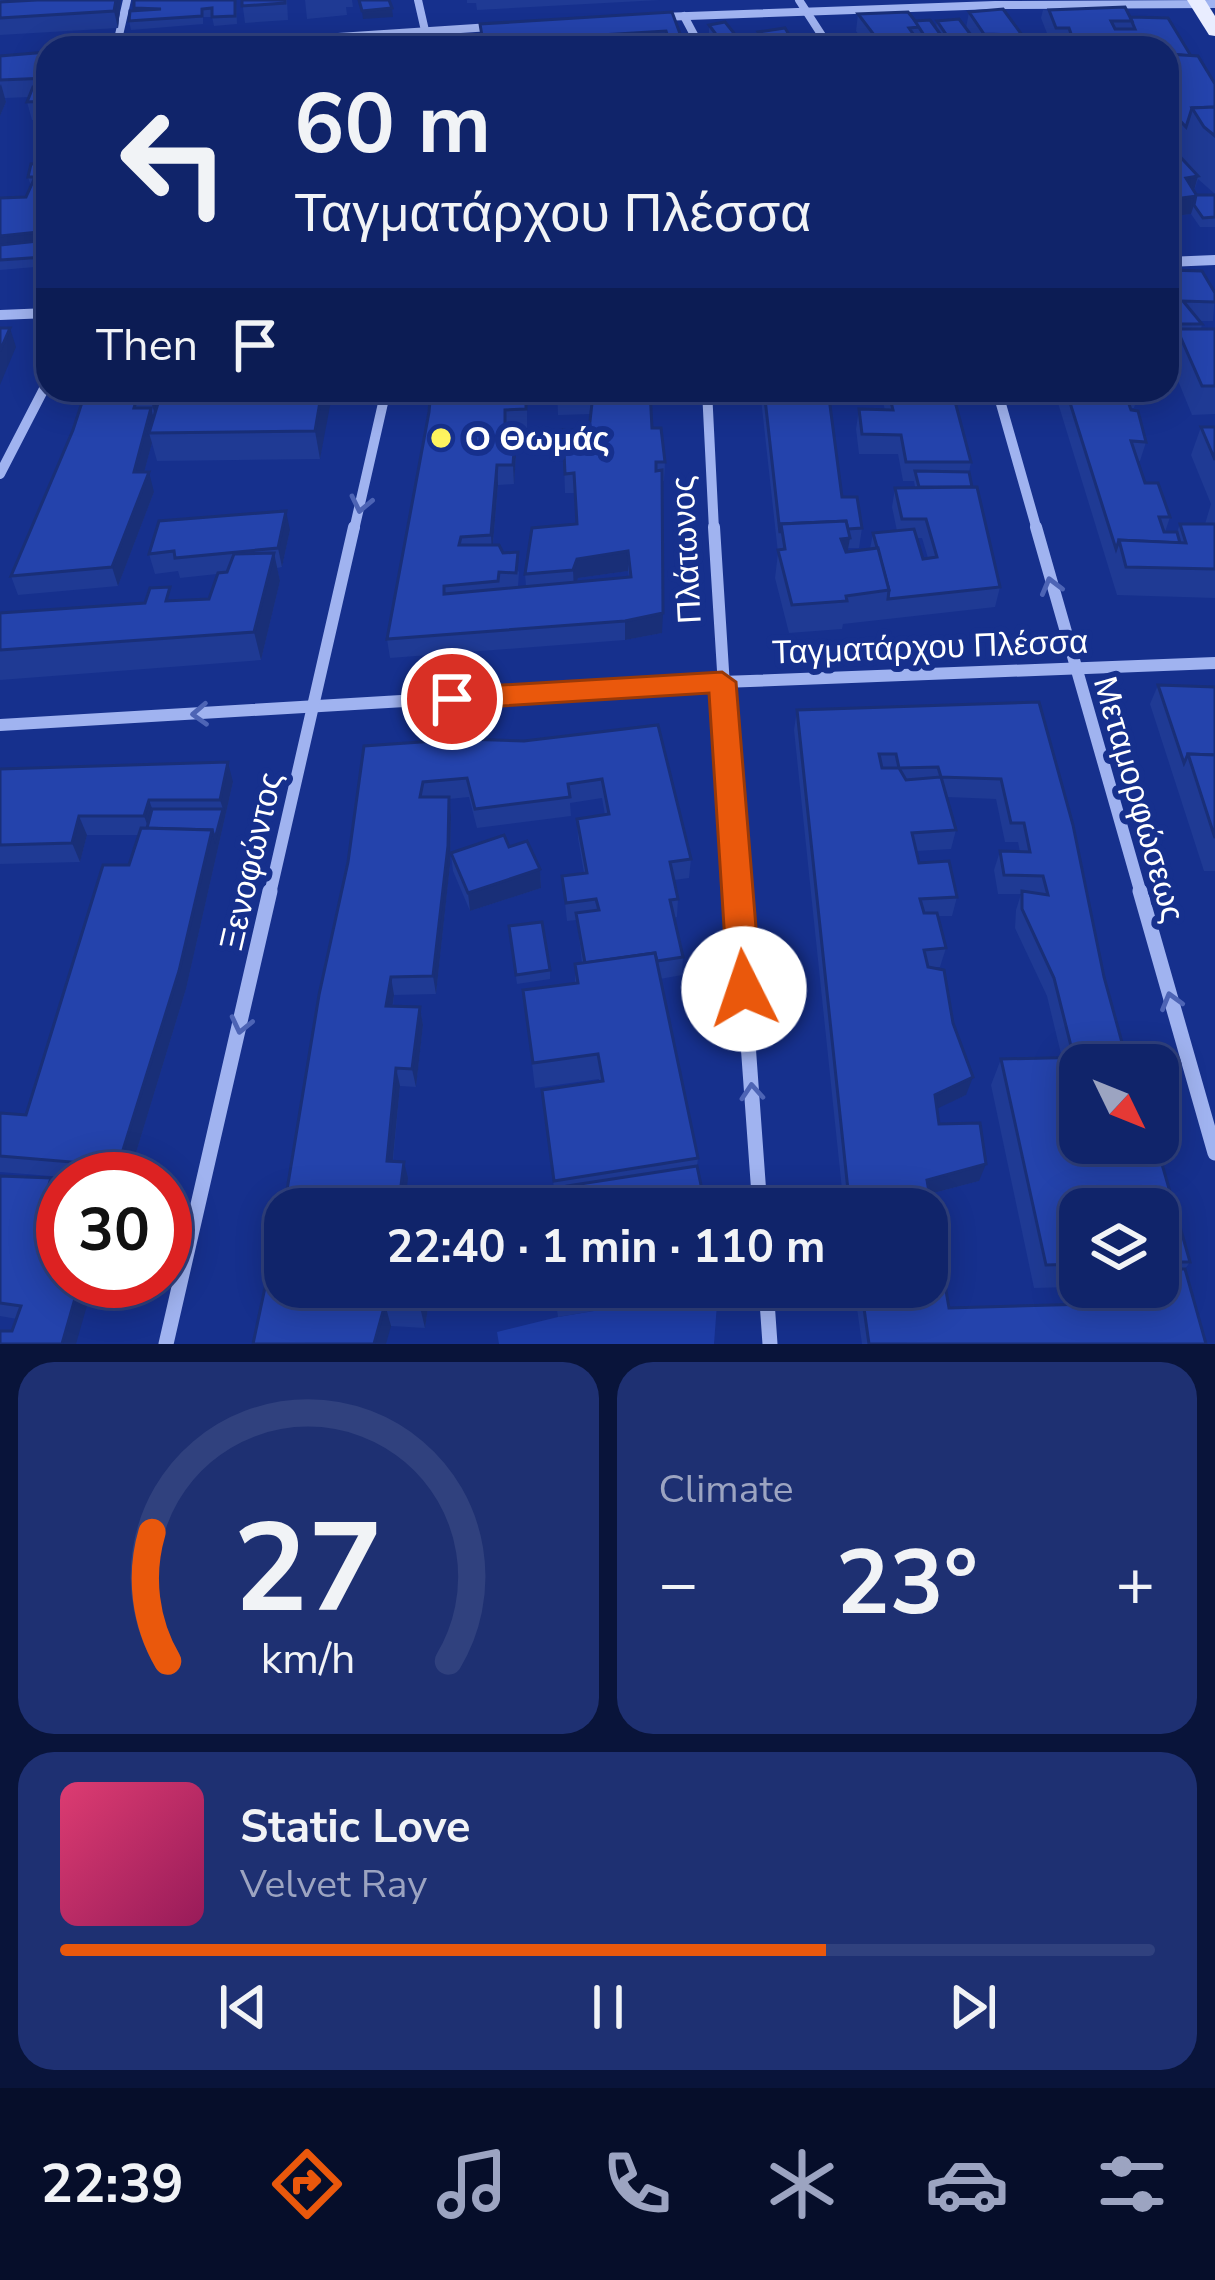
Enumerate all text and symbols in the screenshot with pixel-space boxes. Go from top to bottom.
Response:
text: 60 m [294,67,491,182]
icon: left [96,84,252,240]
text: Ταγματάρχου Πλέσσα [294,176,812,250]
icon: arrive [222,312,288,378]
text: Then [96,315,198,376]
place label: Ο Θωμάς [465,417,610,462]
marker: Ο Θωμάς [428,425,454,451]
street label: Πλάτωνος [660,475,713,625]
one-way arrow [350,494,375,514]
one-way arrow [1040,576,1065,597]
street label: Ταγματάρχου Πλέσσα [771,619,1089,676]
pin [401,648,503,750]
icon: arrive [419,666,485,732]
street label: Μεταμορφώσεως [1082,671,1195,927]
one-way arrow [190,701,209,727]
street label: Ξενοφώντος [209,768,294,955]
position arrow [681,926,807,1052]
one-way arrow [1160,991,1185,1012]
one-way arrow [230,1015,255,1035]
north arrow [1059,1044,1179,1164]
map controls [1059,1044,1179,1308]
one-way arrow [739,1082,765,1101]
speed limit sign: 30 [36,1152,192,1308]
button: layers [1059,1188,1179,1308]
text: 22:40 · 1 min · 110 m [386,1217,826,1278]
text: Climate [659,1463,794,1516]
text: 27 [233,1484,383,1654]
text: 23° [836,1522,978,1645]
text: − [659,1539,698,1629]
text: + [1115,1539,1155,1629]
text: km/h [261,1630,356,1688]
text: Static Love [240,1797,470,1858]
text: Velvet Ray [240,1858,427,1911]
icon: previous [210,1974,276,2040]
icon: pause [575,1974,641,2040]
icon: next [940,1974,1006,2040]
icon: directions [265,2142,349,2226]
icon: music [430,2142,514,2226]
icon: phone [595,2142,679,2226]
icon: climate [760,2142,844,2226]
icon: car [925,2142,1009,2226]
icon: filters [1090,2142,1174,2226]
text: 22:39 [41,2147,184,2221]

